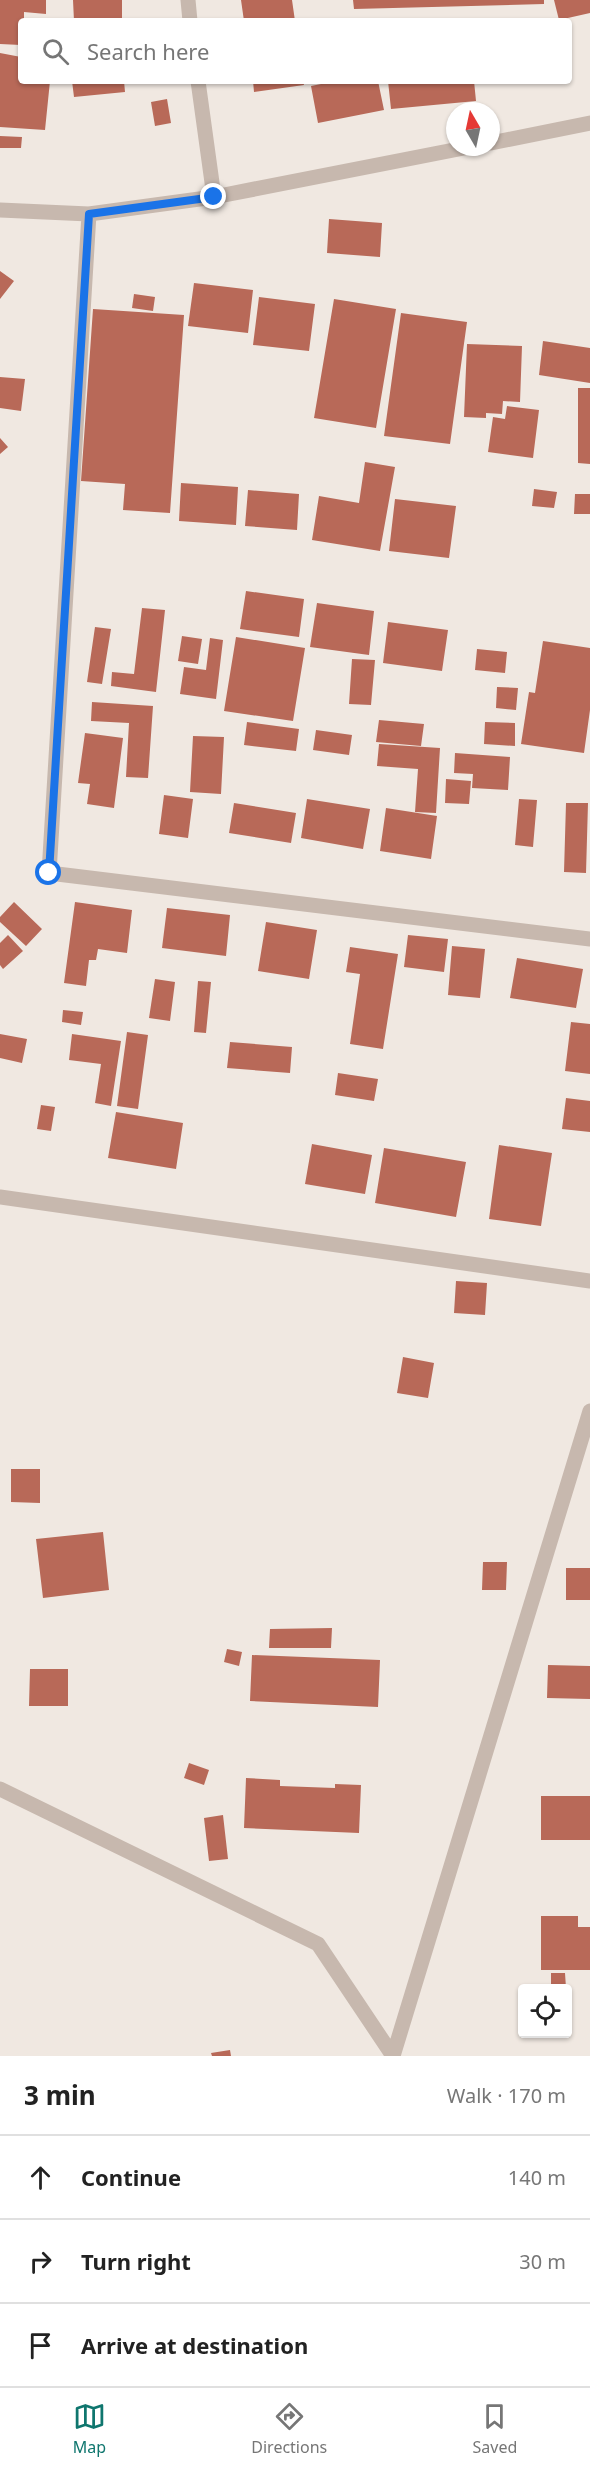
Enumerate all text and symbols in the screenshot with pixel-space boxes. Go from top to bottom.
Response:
search box [18,18,572,84]
icon: search [39,35,72,68]
text: Search here [87,36,209,66]
north arrow [446,102,500,156]
route end [200,183,226,209]
route start [35,859,61,885]
map controls [518,1984,572,2038]
button: locate [518,1984,572,2038]
text: 3 min [24,2077,96,2113]
text: Walk · 170 m [447,2082,566,2109]
icon: ahead [24,2161,57,2194]
text: Continue [81,2162,181,2192]
text: 140 m [508,2164,566,2191]
icon: right [24,2245,57,2278]
text: Turn right [81,2246,191,2276]
text: 30 m [519,2248,566,2275]
icon: arrive [24,2329,57,2362]
text: Arrive at destination [81,2330,308,2360]
tab: Map [73,2400,106,2458]
tab: Directions [251,2400,327,2458]
tab: Saved [473,2400,517,2458]

